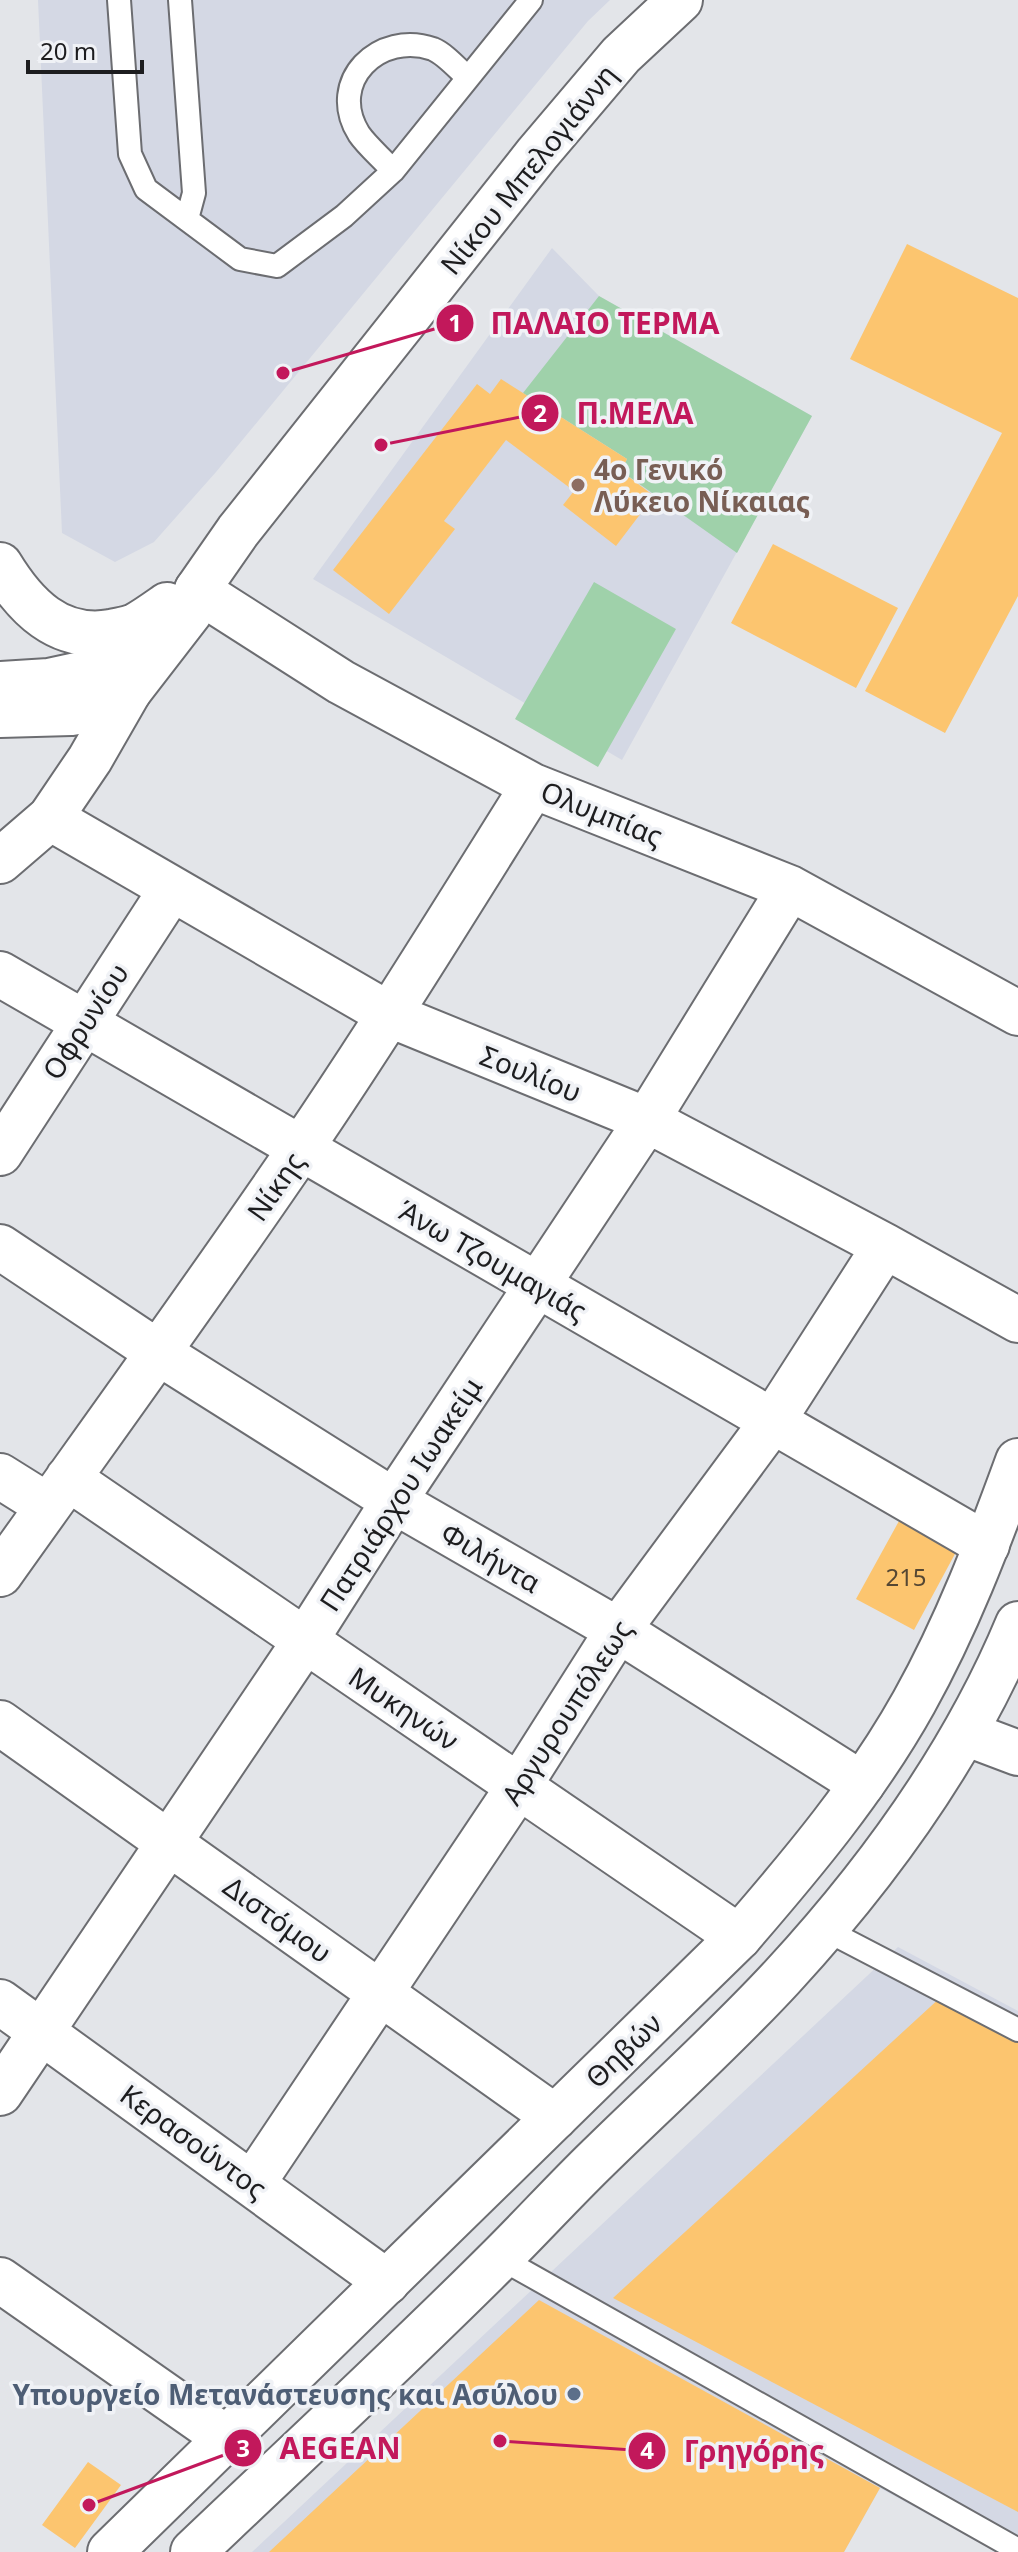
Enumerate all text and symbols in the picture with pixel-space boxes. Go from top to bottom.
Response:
scale bar [28,24,142,74]
text: 20 m [40,34,96,67]
street label: Νίκου Μπελογιάννη [431,56,625,282]
callout: ΠΑΛΑΙΟ ΤΕΡΜΑ [435,296,736,350]
text: ΠΑΛΑΙΟ ΤΕΡΜΑ [490,302,720,343]
text: 1 [448,306,462,339]
callout: Π.ΜΕΛΑ [520,386,709,440]
text: Π.ΜΕΛΑ [577,392,694,433]
text: 2 [533,396,547,429]
place label: 4ο Γενικό Λύκειο Νίκαιας [594,450,810,520]
marker: 4ο Γενικό Λύκειο Νίκαιας [569,476,587,494]
street label: Ολυμπίας [535,771,669,855]
street label: Οφρυνίου [33,955,137,1087]
street label: Σουλίου [475,1036,587,1110]
street label: Νίκης [238,1144,312,1228]
street label: Άνω Τζουμαγιάς [392,1191,594,1329]
street label: Πατριάρχου Ιωακείμ [310,1370,490,1618]
street label: Φιλήντα [434,1513,548,1601]
house number: 215 [885,1560,927,1593]
street label: Αργυρουπόλεως [492,1612,640,1812]
street label: Μυκηνών [342,1657,466,1759]
street label: Διστόμου [216,1867,340,1971]
street label: Θηβών [577,2004,669,2096]
street label: Κερασούντος [113,2075,275,2207]
place label: Υπουργείο Μετανάστευσης και Ασύλου [12,2375,558,2413]
marker: Υπουργείο Μετανάστευσης και Ασύλου [565,2385,583,2403]
callout: AEGEAN [223,2421,416,2475]
callout: Γρηγόρης [627,2424,840,2478]
text: AEGEAN [279,2427,401,2468]
text: Γρηγόρης [684,2430,824,2471]
text: 3 [236,2431,250,2464]
text: 4 [640,2433,654,2466]

